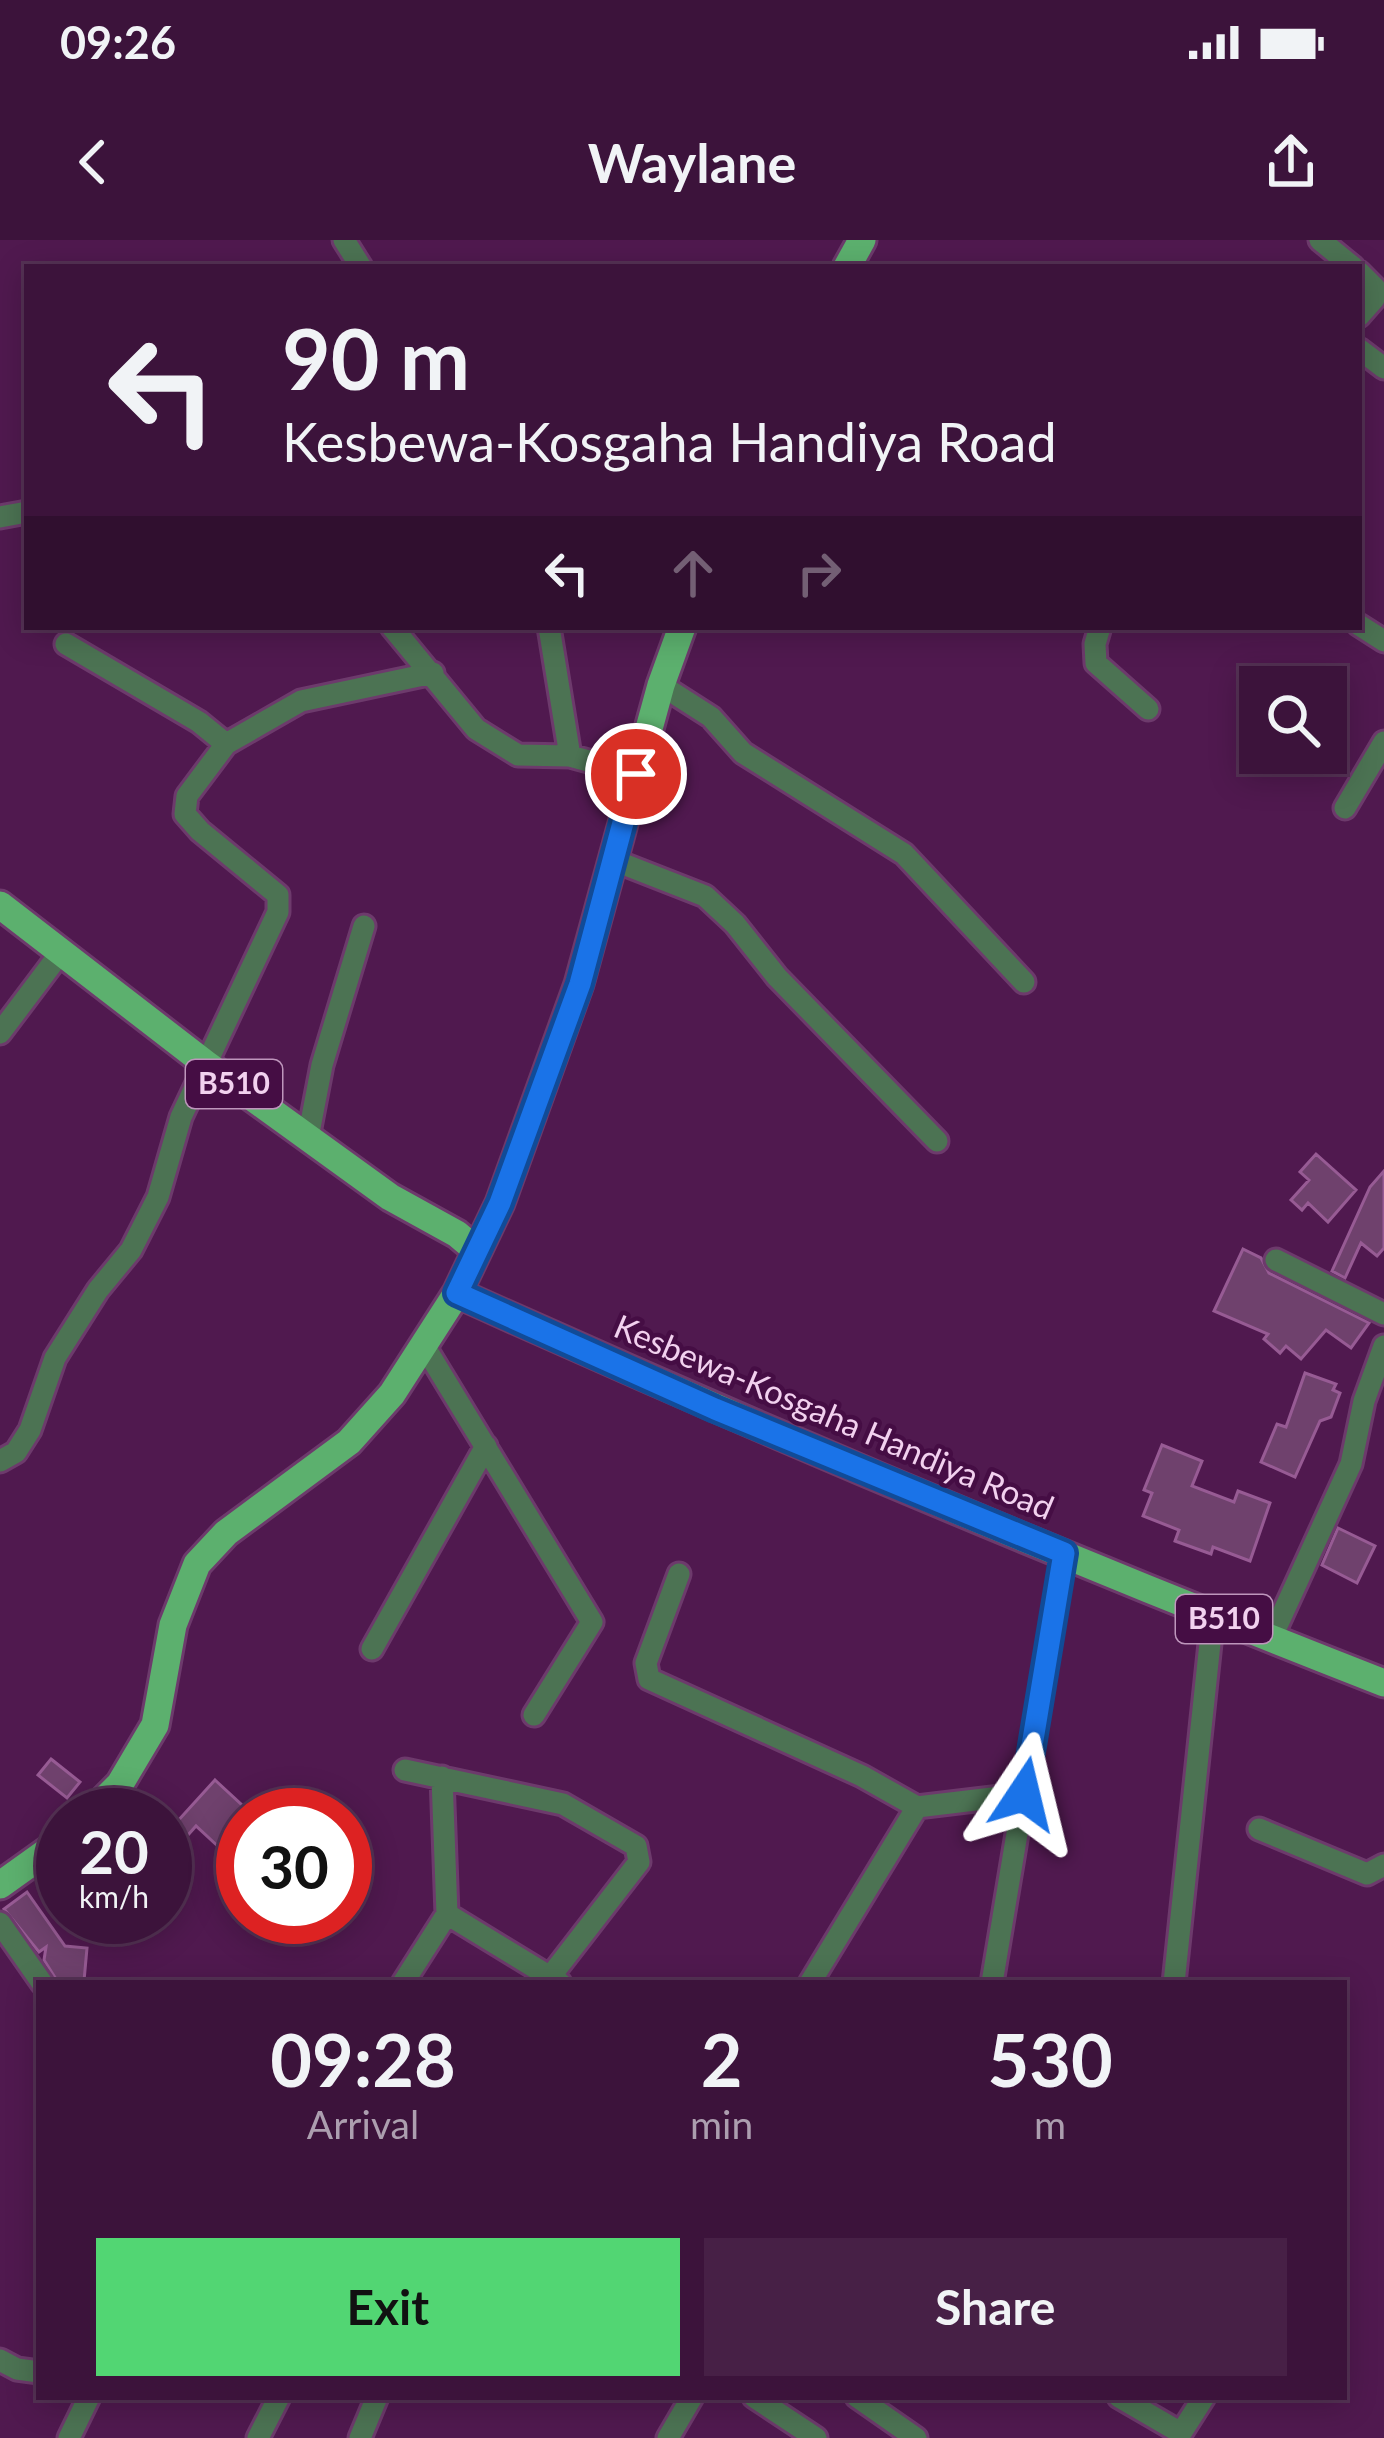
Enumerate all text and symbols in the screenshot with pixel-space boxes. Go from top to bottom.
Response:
text: 09:26 [60,15,176,69]
icon: back [60,129,126,195]
icon: share [1258,129,1324,195]
text: Waylane [588,130,796,195]
text: 90 m [282,307,470,408]
icon: left [84,312,240,468]
text: Kesbewa-Kosgaha Handiya Road [282,409,1057,474]
icon: left [534,540,600,606]
icon: ahead [660,540,726,606]
icon: right [786,540,852,606]
map controls [1239,666,1347,774]
button: search [1239,666,1347,774]
pin [585,723,687,825]
icon: arrive [603,741,669,807]
road number: B510 [186,1060,282,1108]
street label: Kesbewa-Kosgaha Handiya Road [609,1305,1060,1527]
road number: B510 [1176,1595,1272,1643]
position arrow [961,1731,1087,1857]
speed limit sign: 30 [216,1788,372,1944]
text: 20 [79,1815,149,1887]
text: km/h [79,1878,149,1914]
text: 09:28 [270,2016,456,2102]
text: 2 [701,2016,743,2102]
text: 530 [987,2016,1113,2102]
text: Arrival [307,2101,419,2147]
text: min [690,2101,753,2147]
text: m [1034,2101,1066,2147]
button: Exit [96,2238,680,2376]
button: Share [704,2238,1287,2376]

